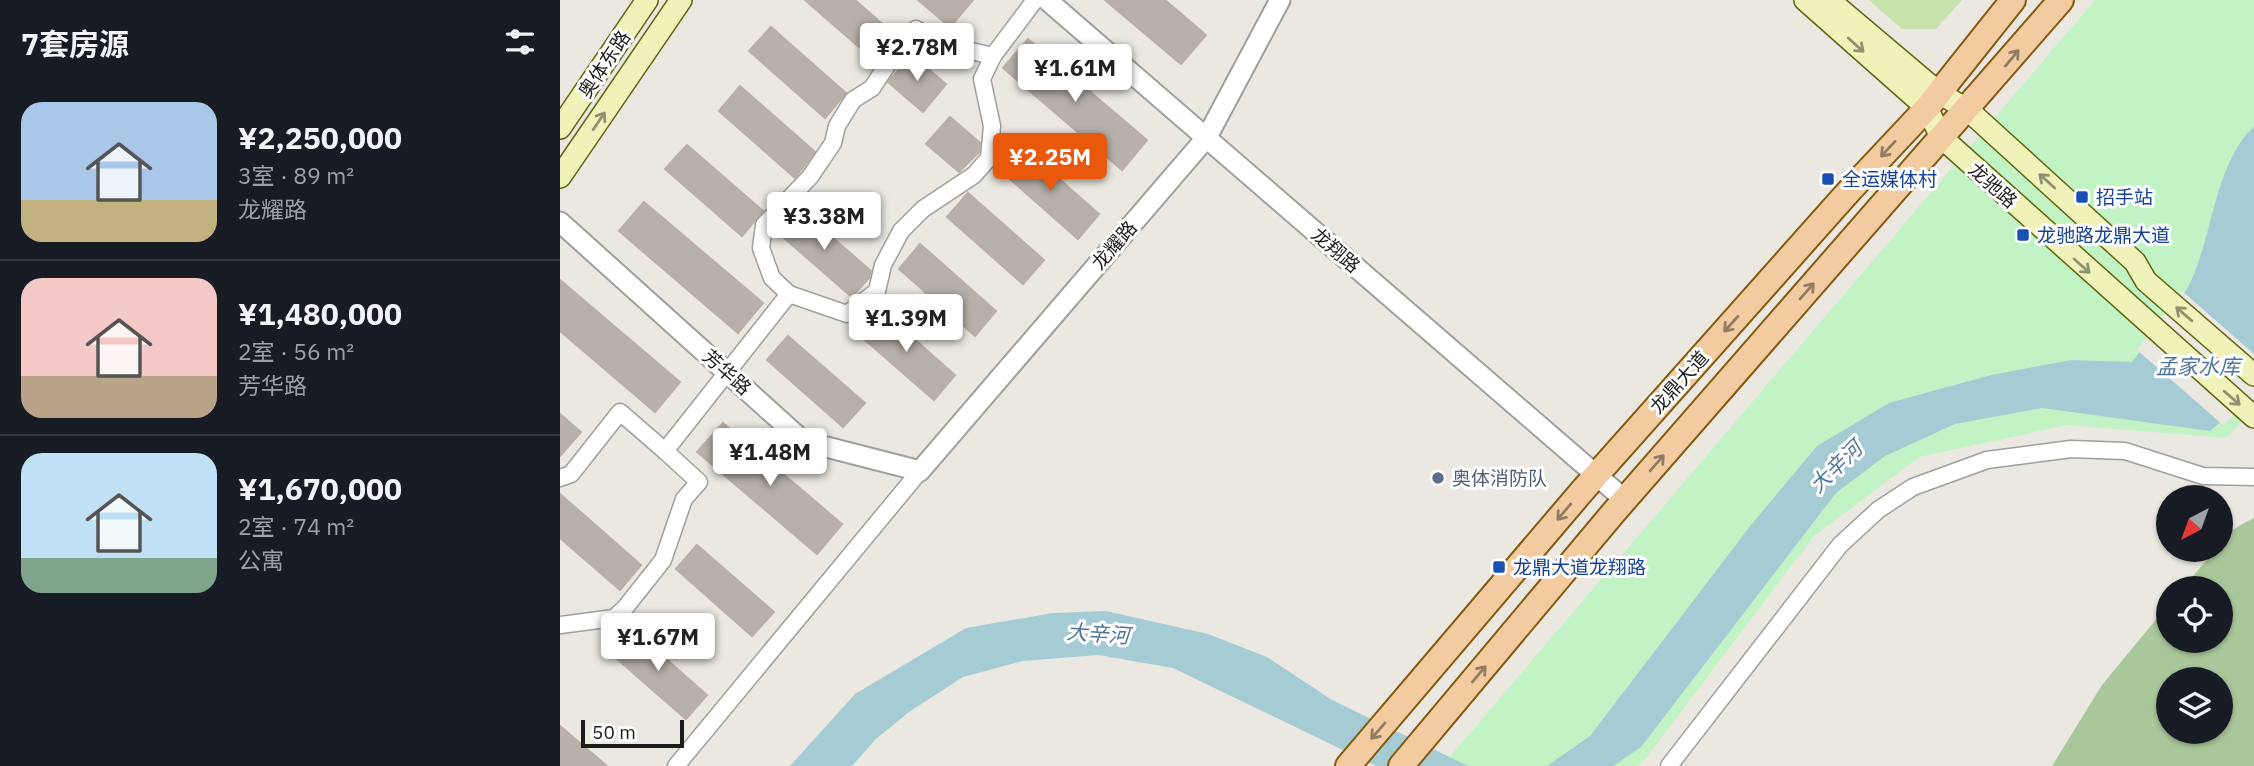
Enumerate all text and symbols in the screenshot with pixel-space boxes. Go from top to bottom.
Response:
icon: filters [501,23,539,61]
text: 7套房源 [21,24,129,63]
pin: ¥2.78M [860,24,974,83]
street label: 奥体东路 [573,26,635,102]
text: ¥2.78M [876,31,958,61]
one-way arrow [1847,37,1865,53]
pin: ¥1.61M [1018,44,1132,104]
one-way arrow [2004,49,2020,67]
text: ¥1.61M [1034,52,1116,82]
one-way arrow [591,112,606,131]
text: ¥2,250,000 [238,118,402,157]
icon: home [77,130,161,214]
pin: ¥2.25M [993,134,1107,193]
one-way arrow [1880,140,1897,157]
text: ¥2.25M [1009,141,1091,171]
street label: 龙驰路 [1964,157,2022,213]
text: 3室 · 89 m² [238,160,354,190]
place label: 全运媒体村 [1842,167,1937,191]
marker: 全运媒体村 [1820,171,1836,187]
one-way arrow [2039,172,2056,189]
place label: 招手站 [2096,185,2153,209]
marker: 招手站 [2074,189,2090,205]
pin: ¥3.38M [767,192,881,252]
text: 龙耀路 [238,194,307,224]
text: ¥3.38M [783,200,865,230]
street label: 龙耀路 [1086,216,1142,274]
street label: 龙翔路 [1307,222,1365,278]
place label: 龙驰路龙鼎大道 [2037,223,2170,247]
marker: 龙驰路龙鼎大道 [2015,227,2031,243]
one-way arrow [2073,258,2091,274]
one-way arrow [1799,282,1815,300]
text: ¥1,480,000 [238,294,402,333]
pin: ¥1.39M [849,294,963,354]
text: ¥1.39M [865,302,947,332]
icon: home [77,306,161,390]
one-way arrow [2175,306,2193,322]
one-way arrow [1723,314,1739,332]
text: 2室 · 56 m² [238,336,354,366]
street label: 芳华路 [698,344,756,400]
street label: 龙鼎大道 [1645,346,1713,418]
water label: 孟家水库 [2156,352,2243,380]
text: 芳华路 [238,370,307,400]
one-way arrow [2223,390,2241,406]
pin: ¥1.48M [713,428,827,488]
water label: 大辛河 [1803,432,1871,498]
text: ¥1.48M [729,436,811,466]
one-way arrow [1649,454,1665,472]
place label: 奥体消防队 [1452,466,1547,490]
text: ¥1,670,000 [238,469,402,508]
marker: 奥体消防队 [1430,470,1446,486]
icon: home [77,481,161,565]
north arrow [2156,485,2233,562]
map controls [2156,485,2233,744]
one-way arrow [1556,503,1572,521]
text: 2室 · 74 m² [238,511,354,541]
text: 公寓 [238,545,284,575]
place label: 龙鼎大道龙翔路 [1513,555,1646,579]
marker: 龙鼎大道龙翔路 [1491,559,1507,575]
button: locate [2156,576,2233,653]
pin: ¥1.67M [601,614,715,673]
water label: 大辛河 [1066,617,1134,649]
text: ¥1.67M [617,621,699,651]
one-way arrow [1471,666,1487,684]
button: layers [2156,667,2233,744]
scale bar [581,717,684,749]
text: 50 m [592,720,636,744]
one-way arrow [1370,722,1386,740]

